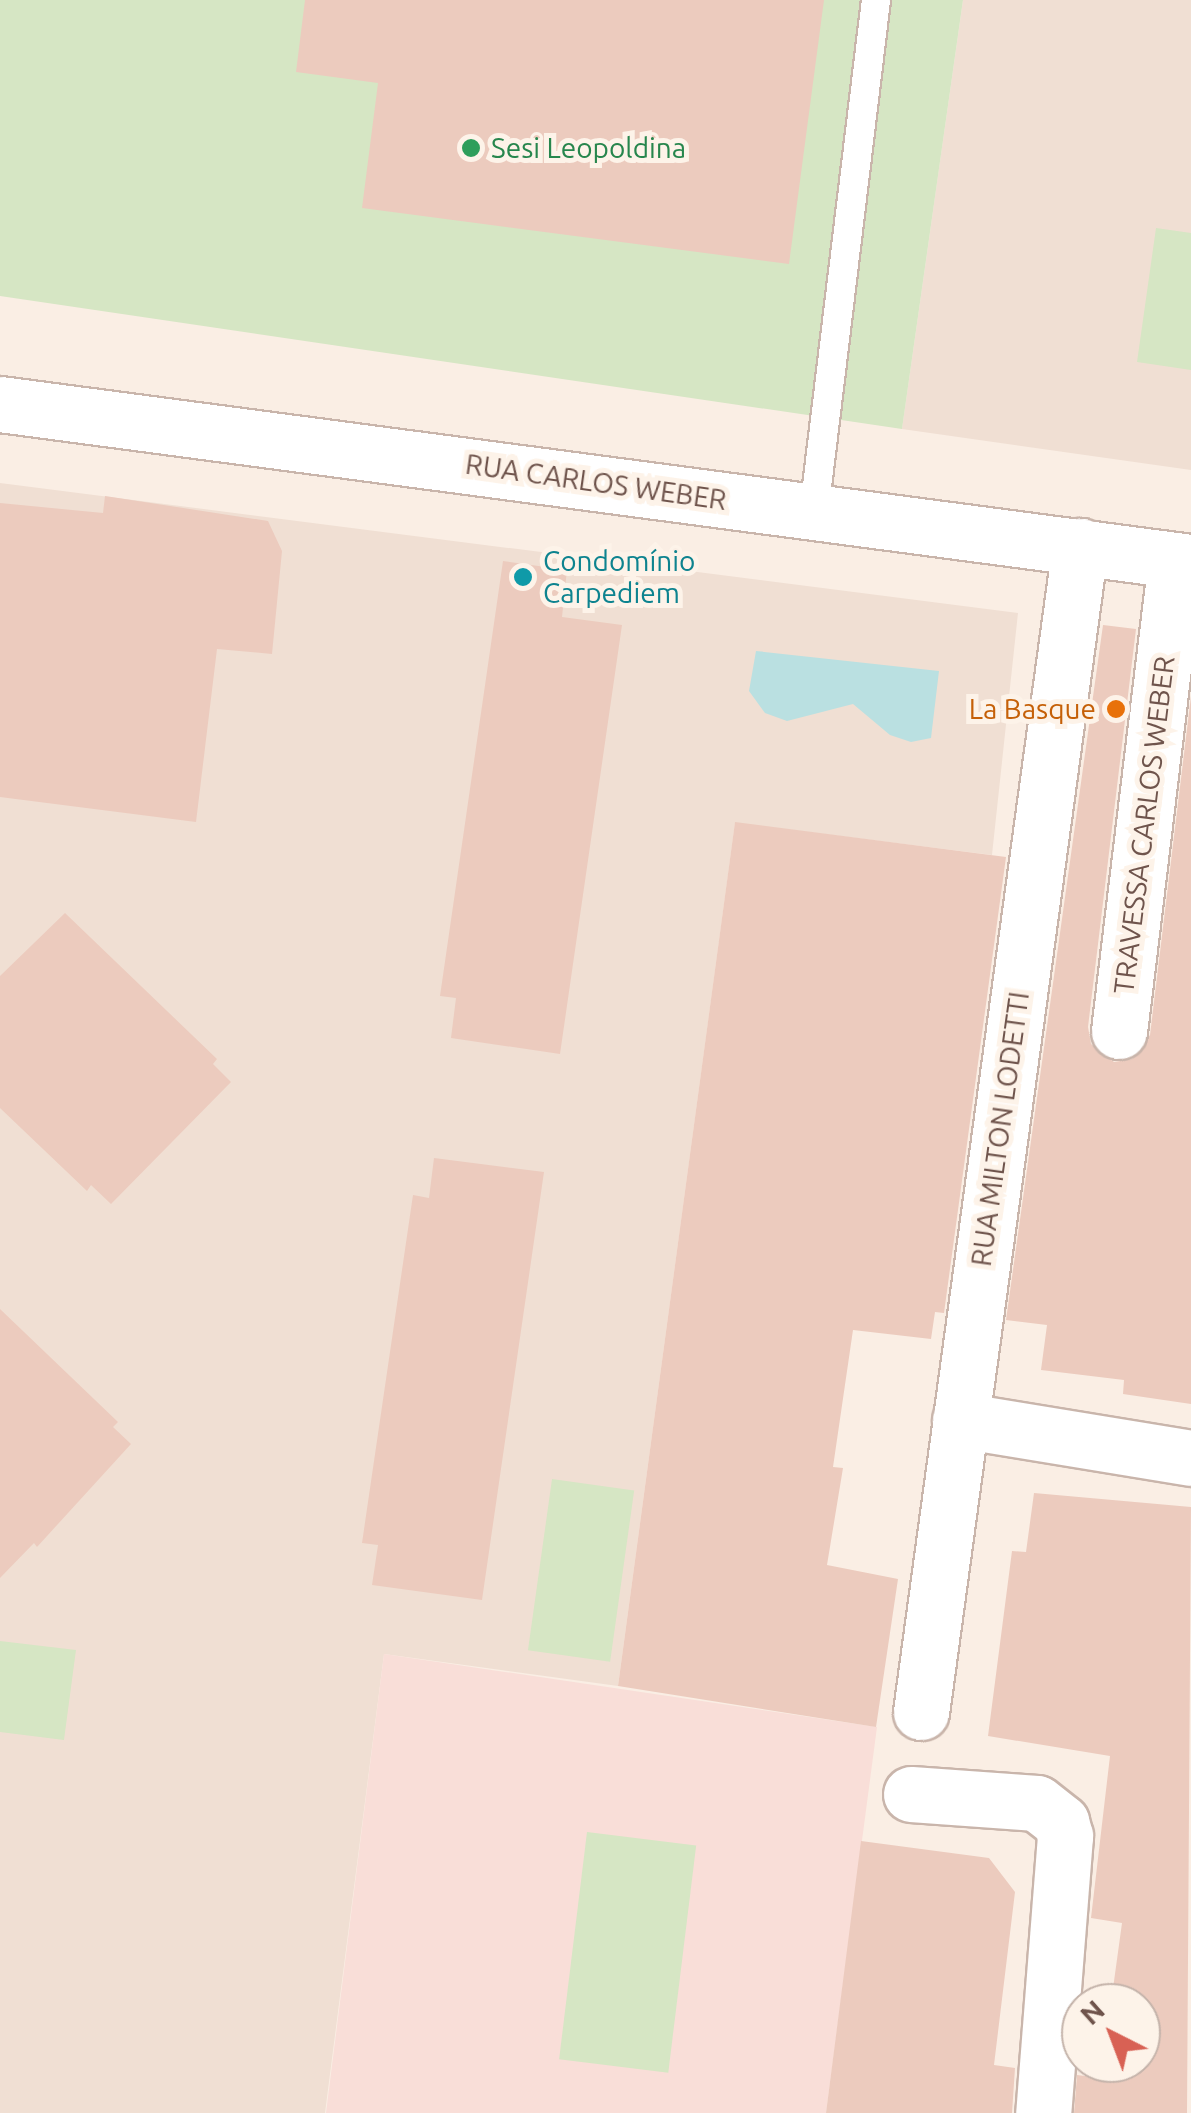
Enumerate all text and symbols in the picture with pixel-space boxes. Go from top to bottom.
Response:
place label: Sesi Leopoldina [491,131,686,165]
marker: Sesi Leopoldina [460,137,482,159]
street label: RUA CARLOS WEBER [463,447,729,517]
place label: Condomínio Carpediem [543,544,695,610]
marker: Condomínio Carpediem [512,566,534,588]
street label: TRAVESSA CARLOS WEBER [1107,654,1181,996]
place label: La Basque [969,692,1096,726]
marker: La Basque [1105,698,1127,720]
street label: RUA MILTON LODETTI [964,990,1036,1268]
north arrow [1061,1983,1161,2083]
text: N [1074,1993,1110,2030]

